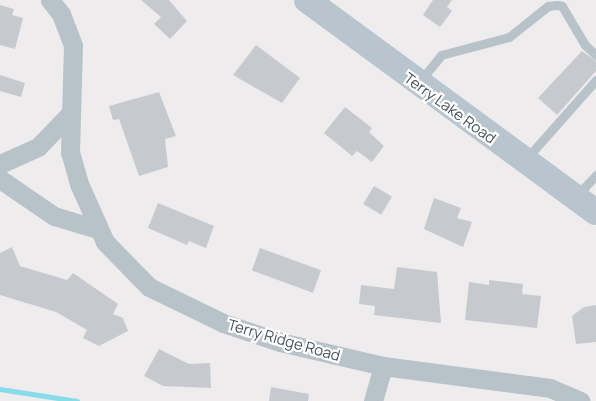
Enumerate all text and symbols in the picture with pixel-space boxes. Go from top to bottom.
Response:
street label: Terry Lake Road [401,69,499,147]
street label: Terry Ridge Road [226,315,342,365]

